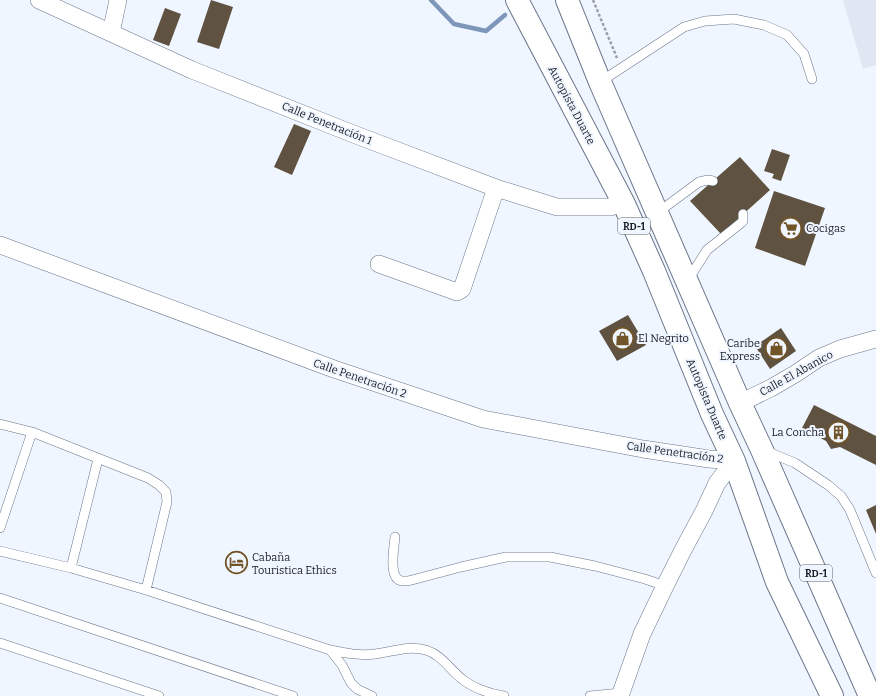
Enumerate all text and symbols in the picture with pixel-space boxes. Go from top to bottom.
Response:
street label: Autopista Duarte [545,64,598,147]
street label: Calle Penetración 1 [280,99,374,148]
supermarket icon: Cocigas [777,215,803,241]
road number: RD-1 [618,218,650,234]
place label: Cocigas [806,222,845,235]
shop icon: El Negrito [610,325,636,351]
place label: El Negrito [638,332,689,345]
shop icon: Caribe Express [763,336,789,362]
place label: Caribe Express [720,337,760,363]
street label: Calle El Abanico [757,348,835,399]
street label: Calle Penetración 2 [312,356,408,401]
street label: Autopista Duarte [684,357,730,442]
building icon: La Concha [826,419,852,445]
place label: La Concha [771,426,824,439]
street label: Calle Penetración 2 [626,439,724,466]
hotel icon: Cabaña Touristica Ethics [224,550,250,576]
place label: Cabaña Touristica Ethics [252,551,337,577]
road number: RD-1 [800,565,832,581]

